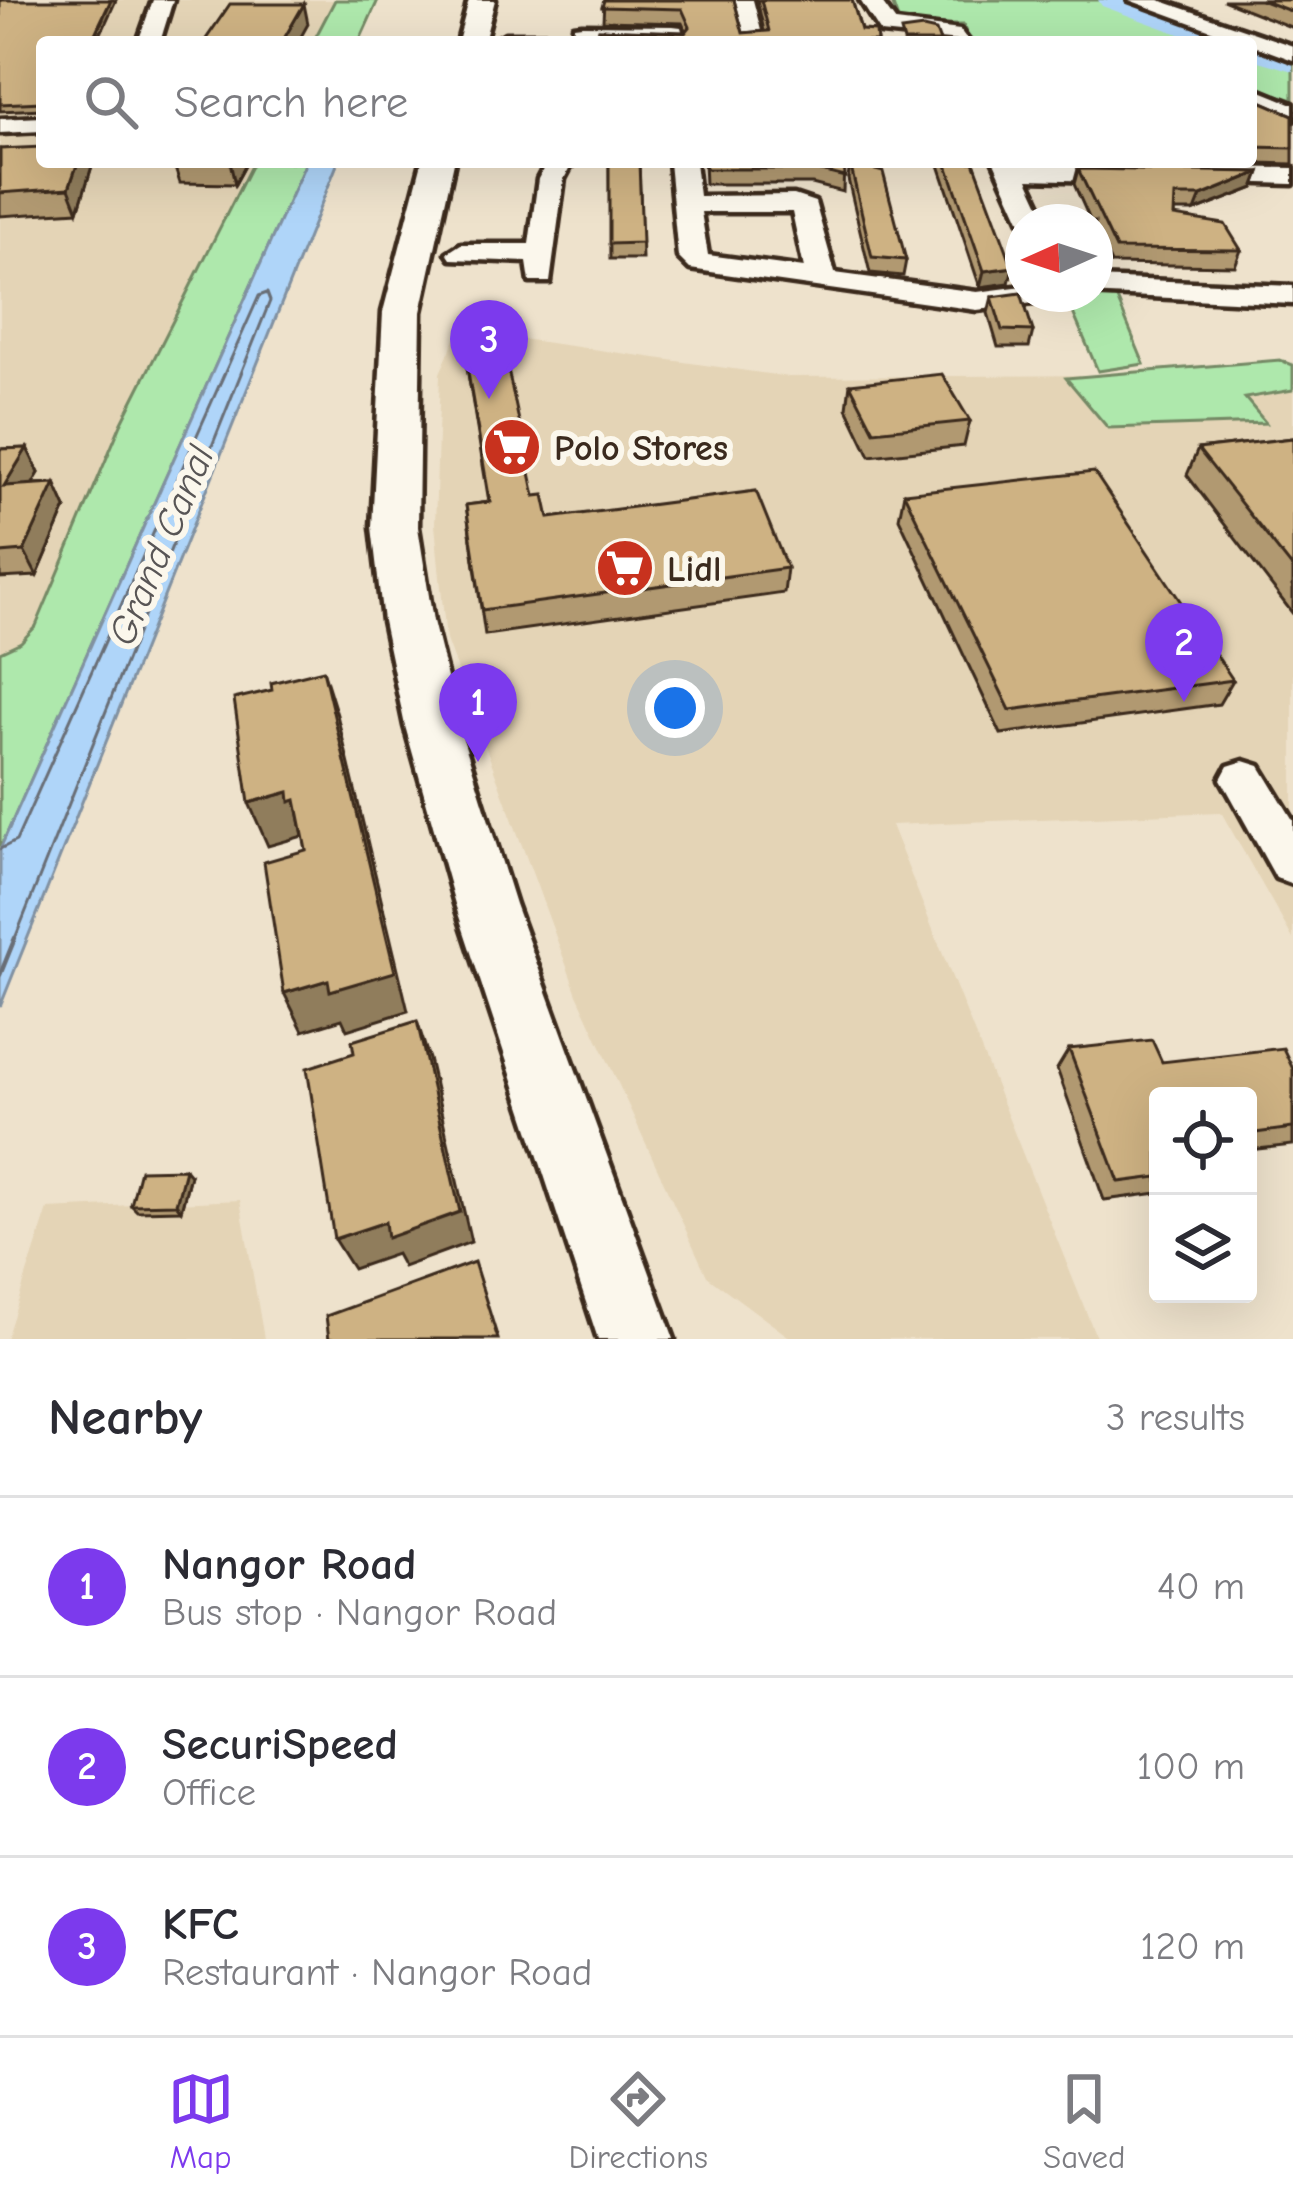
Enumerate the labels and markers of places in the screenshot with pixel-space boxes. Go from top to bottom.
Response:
pin: 3 [450,300,528,399]
supermarket icon: Polo Stores [481,416,543,478]
place label: Polo Stores [554,428,728,469]
supermarket icon: Lidl [594,537,656,599]
place label: Lidl [667,549,722,590]
pin: 2 [1145,603,1223,702]
pin: 1 [439,663,517,762]

